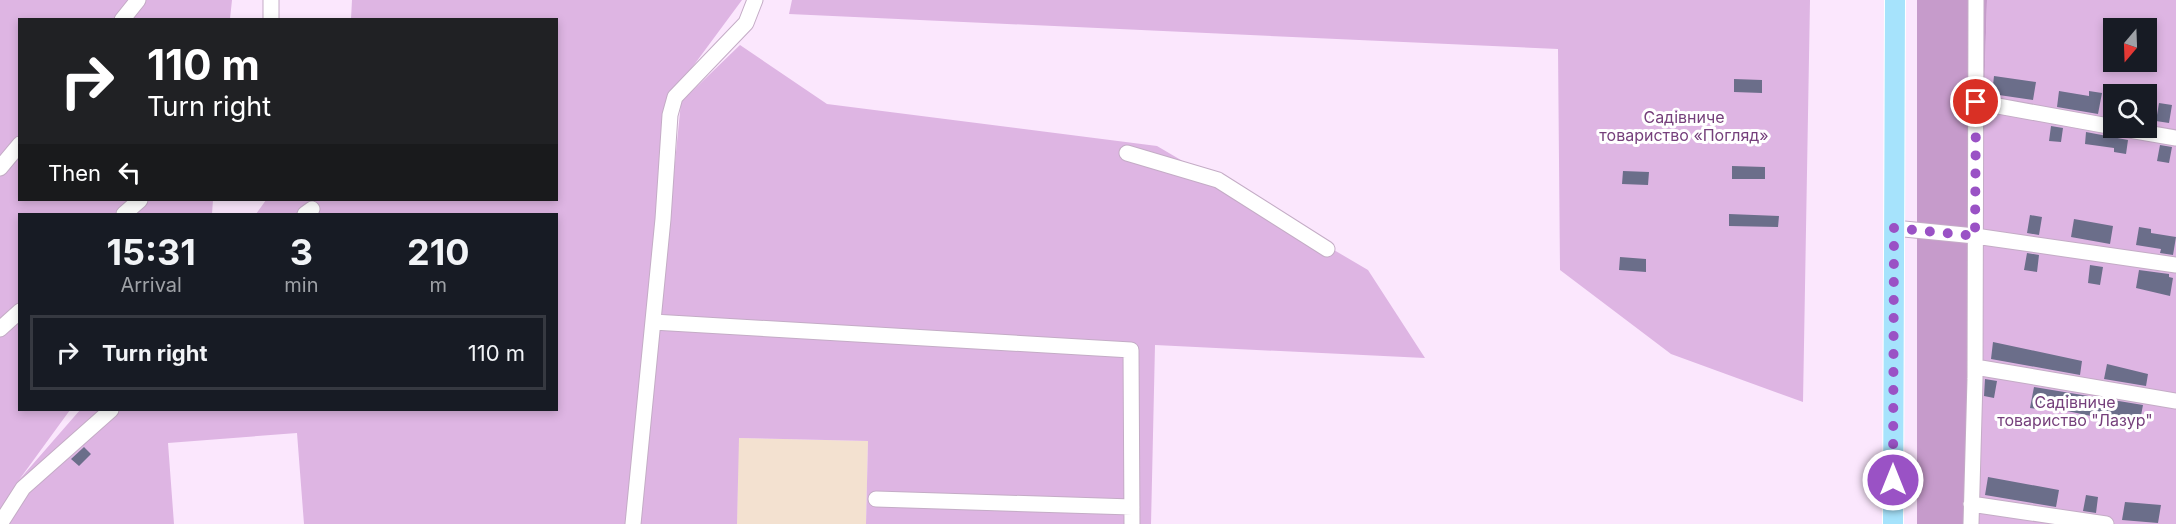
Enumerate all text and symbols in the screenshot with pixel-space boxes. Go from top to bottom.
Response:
north arrow [2103,18,2157,72]
map controls [2103,18,2157,138]
text: 110 m [147,39,260,90]
icon: right [48,42,126,120]
pin [1950,76,2001,127]
button: search [2103,84,2157,138]
icon: arrive [1959,85,1992,118]
text: Turn right [147,90,271,123]
park label: Садівниче товариство «Погляд» [1599,107,1769,145]
icon: left [113,156,146,189]
text: Then [48,160,101,186]
text: 15:31 [107,230,196,274]
text: 3 [290,230,313,274]
text: 210 [407,230,470,274]
text: Arrival [120,273,182,297]
text: min [284,273,319,297]
text: m [429,273,447,297]
icon: right [51,336,84,369]
text: Turn right [102,340,208,366]
text: 110 m [468,340,525,366]
park label: Садівниче товариство "Лазур" [1997,392,2153,430]
position arrow [1861,448,1925,512]

